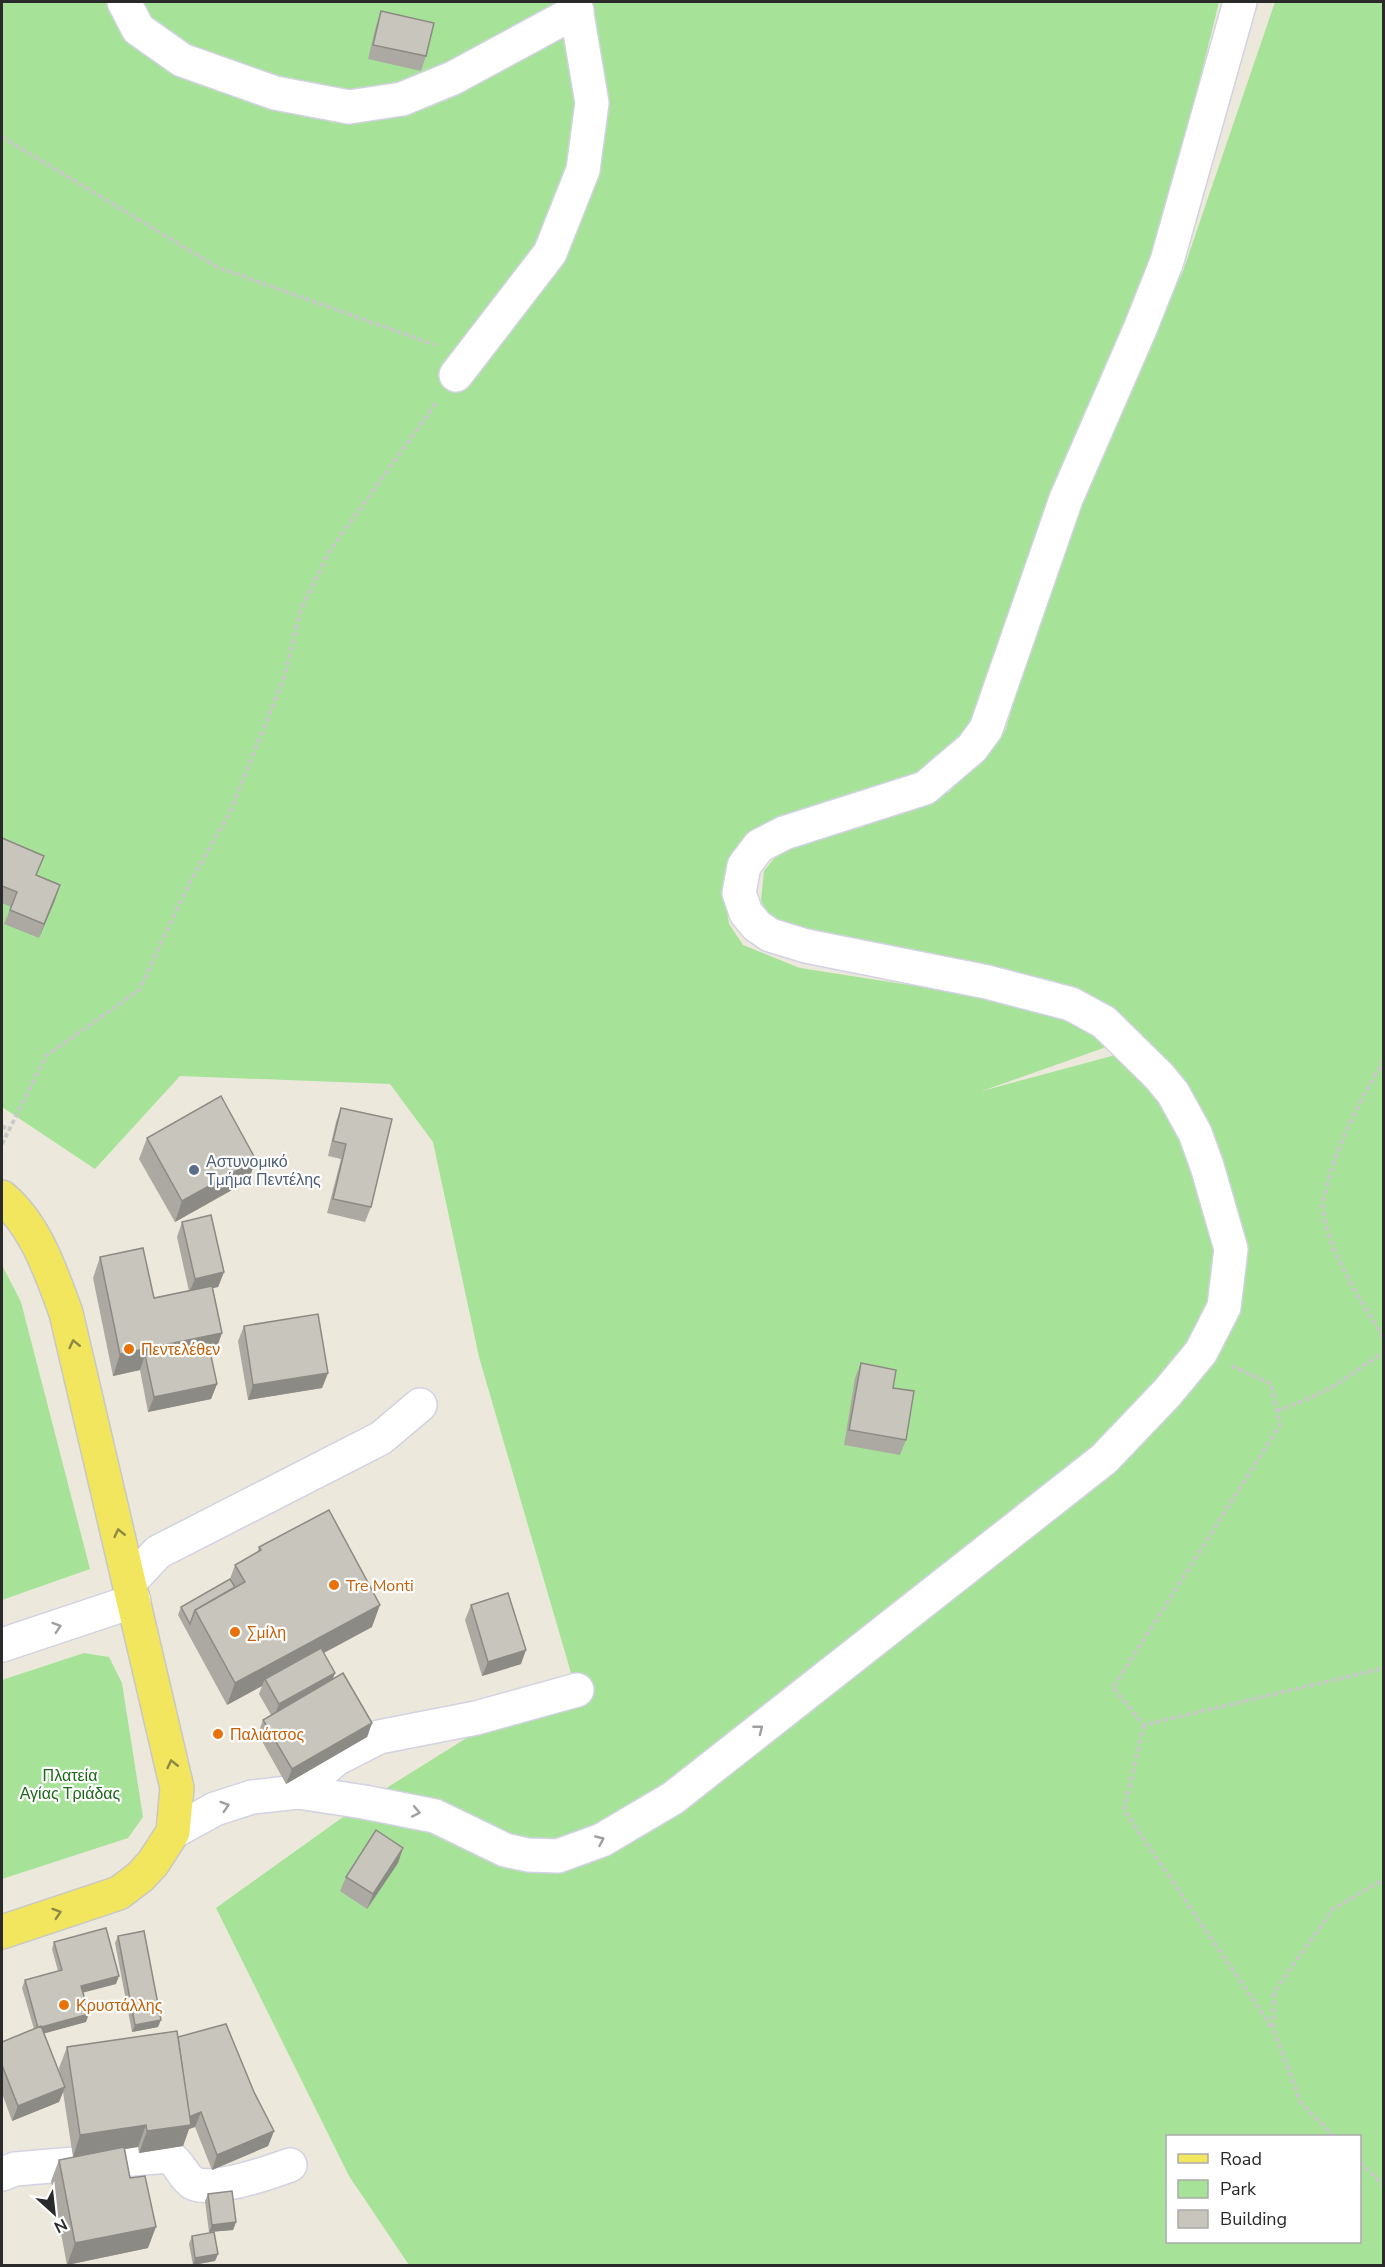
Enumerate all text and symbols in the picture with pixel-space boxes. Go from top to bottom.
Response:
place label: Αστυνομικό Τμήμα Πεντέλης [206,1151,321,1191]
marker: Αστυνομικό Τμήμα Πεντέλης [187,1163,201,1177]
one-way arrow [68,1339,81,1349]
place label: Πεντελέθεν [141,1339,220,1361]
marker: Πεντελέθεν [122,1342,136,1356]
one-way arrow [113,1529,126,1539]
place label: Tre Monti [346,1575,414,1597]
marker: Tre Monti [327,1578,341,1592]
one-way arrow [51,1621,62,1634]
place label: Σμίλη [247,1622,286,1644]
marker: Σμίλη [228,1625,242,1639]
place label: Παλιάτσος [230,1724,304,1746]
one-way arrow [753,1726,764,1737]
marker: Παλιάτσος [211,1727,225,1741]
one-way arrow [166,1760,179,1770]
park label: Πλατεία Αγίας Τριάδας [20,1765,121,1805]
one-way arrow [219,1801,230,1813]
one-way arrow [411,1805,421,1818]
one-way arrow [593,1835,604,1847]
one-way arrow [51,1908,62,1921]
place label: Κρυστάλλης [76,1995,163,2017]
marker: Κρυστάλλης [57,1998,71,2012]
legend [1166,2135,1361,2243]
text: Road [1220,2147,1262,2171]
text: Park [1220,2177,1257,2201]
north arrow [24,2183,84,2243]
text: Building [1220,2207,1287,2231]
text: N [50,2213,71,2238]

